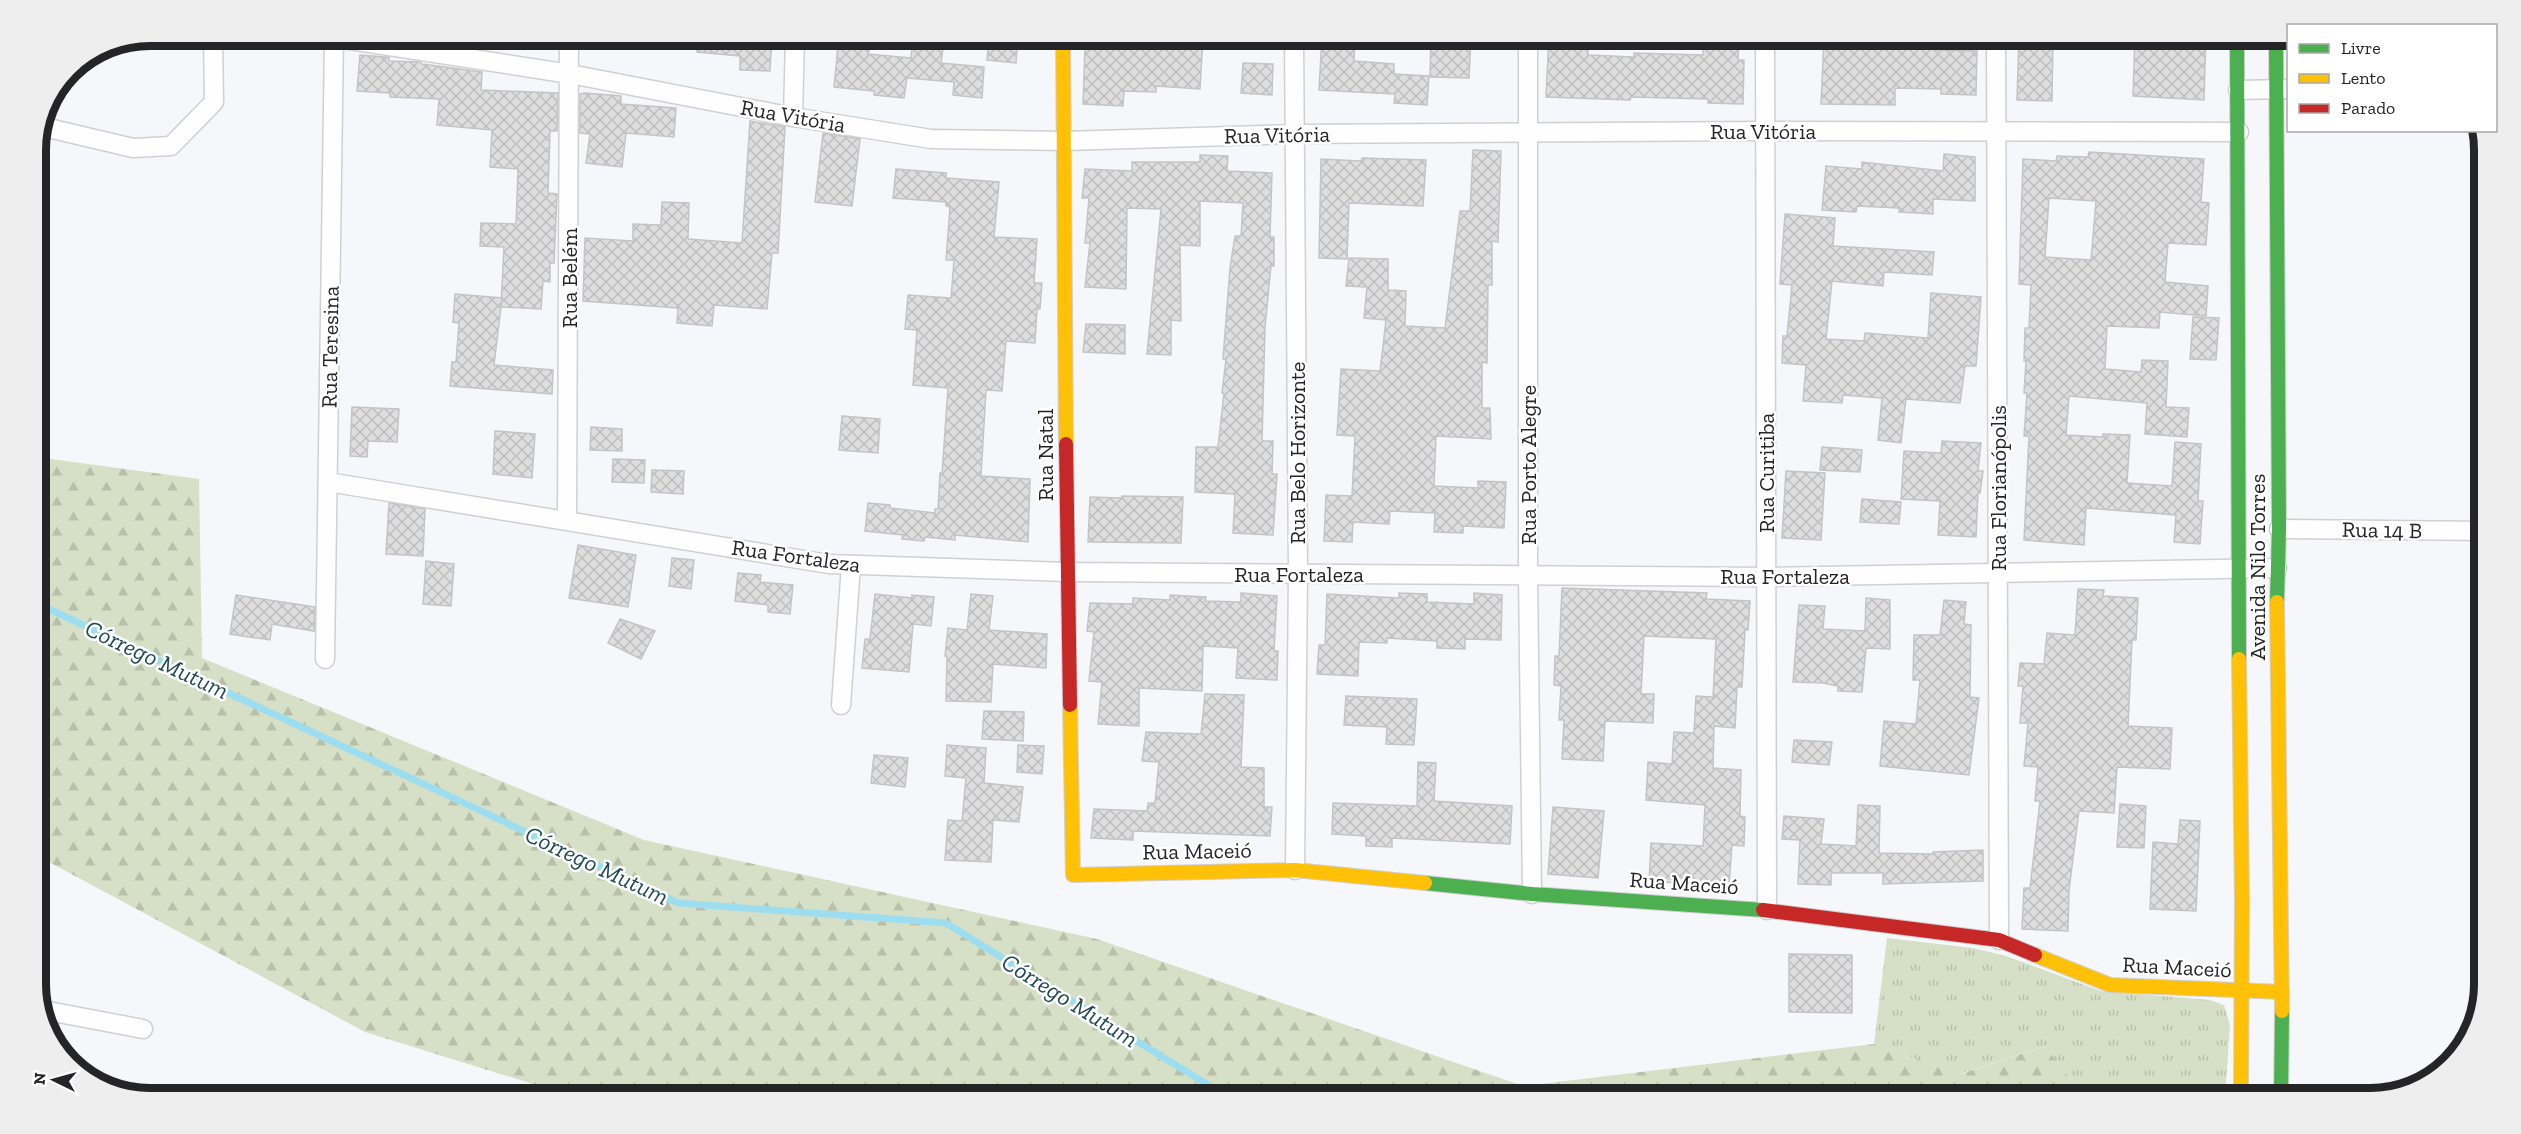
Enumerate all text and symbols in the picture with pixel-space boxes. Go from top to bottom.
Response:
legend [2287,24,2497,132]
text: Livre [2341,37,2381,59]
text: Lento [2341,67,2386,89]
street label: Rua Vitória [738,93,848,139]
text: Parado [2341,97,2395,119]
street label: Rua Vitória [1710,118,1816,145]
street label: Rua Vitória [1224,121,1331,149]
street label: Rua Belém [556,228,583,328]
street label: Rua Teresina [315,285,345,408]
street label: Rua Belo Horizonte [1284,362,1311,544]
street label: Rua Porto Alegre [1515,385,1542,545]
street label: Rua Florianópolis [1985,405,2012,571]
street label: Rua Natal [1032,409,1059,501]
street label: Rua Curitiba [1753,413,1780,533]
street label: Avenida Nilo Torres [2244,474,2271,660]
street label: Rua 14 B [2342,516,2422,544]
street label: Rua Fortaleza [730,534,862,578]
street label: Rua Fortaleza [1234,561,1364,588]
street label: Rua Fortaleza [1720,563,1850,590]
water label: Córrego Mutum [81,613,233,705]
water label: Córrego Mutum [521,819,673,911]
street label: Rua Maceió [1142,837,1252,865]
street label: Rua Maceió [1629,866,1739,900]
water label: Córrego Mutum [997,947,1143,1053]
street label: Rua Maceió [2122,951,2232,983]
north arrow [24,1050,84,1110]
text: N [30,1072,50,1086]

